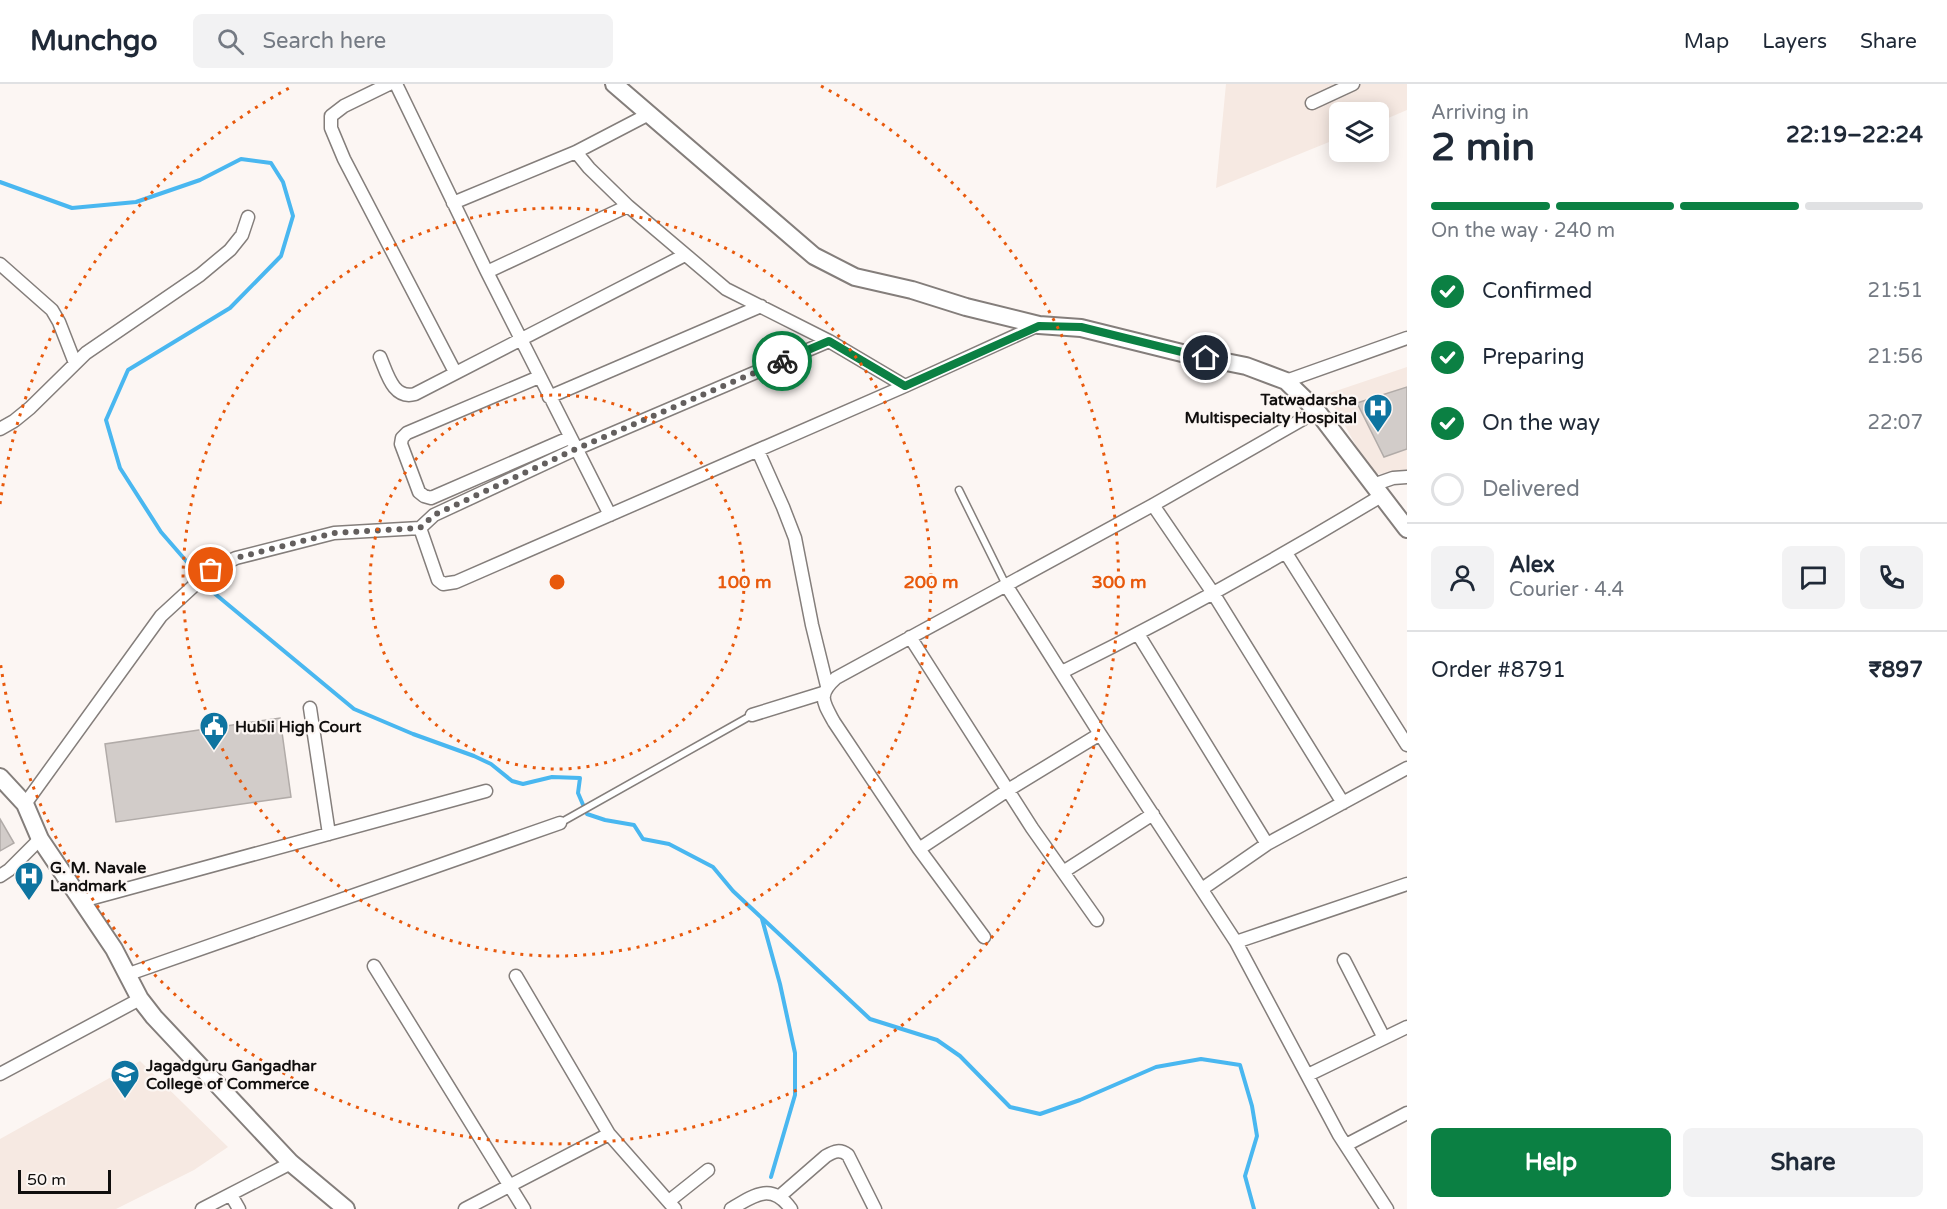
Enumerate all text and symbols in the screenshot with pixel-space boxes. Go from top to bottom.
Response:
search box [193,14,613,68]
text: Munchgo [30,24,157,58]
icon: search [214,25,247,58]
text: Search here [262,28,386,54]
text: Map [1684,29,1729,54]
text: Layers [1762,29,1827,54]
text: Share [1860,29,1917,54]
text: Arriving in [1431,101,1529,125]
map controls [1329,102,1389,162]
button: layers [1329,102,1389,162]
text: 22:19–22:24 [1786,122,1923,148]
text: 2 min [1431,124,1535,171]
text: On the way · 240 m [1431,219,1615,243]
icon: check [1431,275,1464,308]
text: Confirmed [1482,278,1592,304]
text: 21:51 [1868,279,1923,303]
courier [752,331,812,391]
pin [1180,332,1231,383]
icon: home [1189,341,1222,374]
icon: check [1431,341,1464,374]
text: Preparing [1482,344,1585,370]
icon: bike [766,345,799,378]
text: 21:56 [1868,345,1923,369]
place label: Tatwadarsha Multispecialty Hospital [1184,390,1357,428]
hospital icon: Tatwadarsha Multispecialty Hospital [1362,392,1394,434]
icon: check [1431,407,1464,440]
text: On the way [1482,410,1600,436]
text: 22:07 [1868,411,1923,435]
text: Delivered [1482,476,1580,502]
pin [185,544,236,595]
button: person [1431,546,1494,609]
button: chat [1782,546,1845,609]
button: phone [1860,546,1923,609]
text: Alex [1509,552,1555,578]
icon: bag [194,553,227,586]
text: 100 m [716,571,772,593]
text: 200 m [903,571,959,593]
text: 300 m [1091,571,1147,593]
centre of rings [547,572,567,592]
text: Courier · 4.4 [1509,578,1624,602]
text: Order #8791 [1431,657,1566,683]
text: ₹897 [1869,657,1923,683]
public building icon: Hubli High Court [198,710,230,752]
place label: Hubli High Court [235,717,362,737]
place label: G. M. Navale Landmark [50,858,146,896]
hospital icon: G. M. Navale Landmark [13,860,45,902]
place label: Jagadguru Gangadhar College of Commerce [145,1056,317,1094]
school or university icon: Jagadguru Gangadhar College of Commerce [109,1058,141,1100]
button: Help [1431,1128,1671,1197]
button: Share [1683,1128,1923,1197]
scale bar [18,1167,111,1194]
text: 50 m [27,1170,66,1190]

